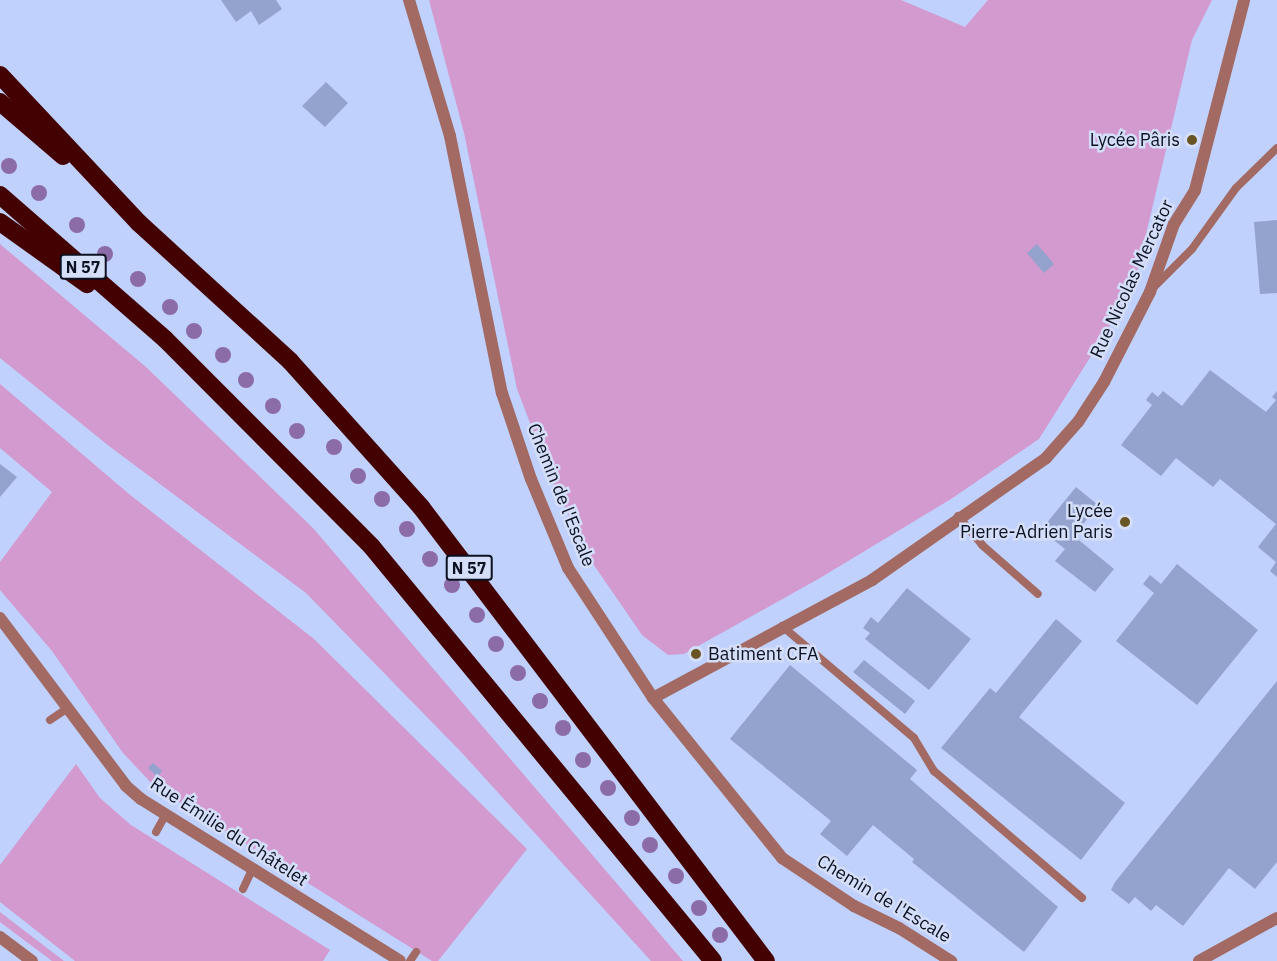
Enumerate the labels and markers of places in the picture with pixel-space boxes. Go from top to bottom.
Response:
place label: Lycée Pâris [1090,129,1180,151]
marker: Lycée Pâris [1185,133,1199,147]
place label: Lycée Pierre-Adrien Paris [960,501,1113,544]
marker: Lycée Pierre-Adrien Paris [1118,515,1132,529]
place label: Batiment CFA [708,643,819,665]
marker: Batiment CFA [689,647,703,661]

